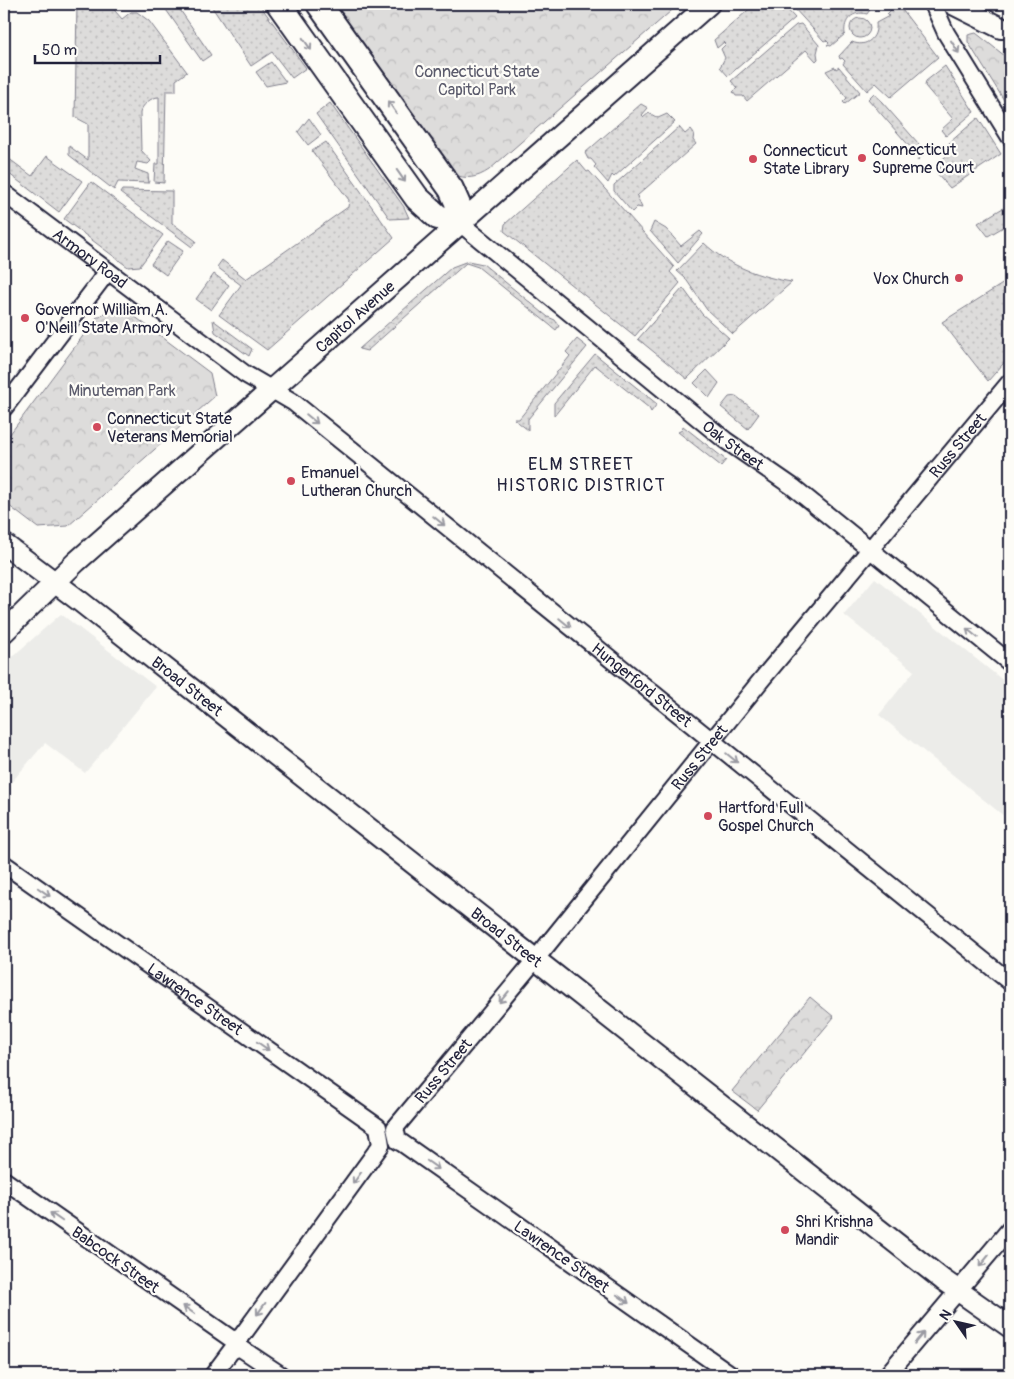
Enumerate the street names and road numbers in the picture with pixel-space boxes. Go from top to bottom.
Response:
street label: Armory Road [49,224,131,293]
street label: Capitol Avenue [312,277,399,357]
street label: Russ Street [925,409,991,482]
street label: Oak Street [698,416,768,475]
street label: Hungerford Street [587,639,696,732]
street label: Broad Street [147,652,227,721]
street label: Russ Street [667,720,733,794]
street label: Broad Street [466,903,546,972]
street label: Lawrence Street [143,959,247,1040]
street label: Russ Street [411,1034,477,1108]
street label: Lawrence Street [510,1216,614,1297]
street label: Babcock Street [68,1222,164,1298]

